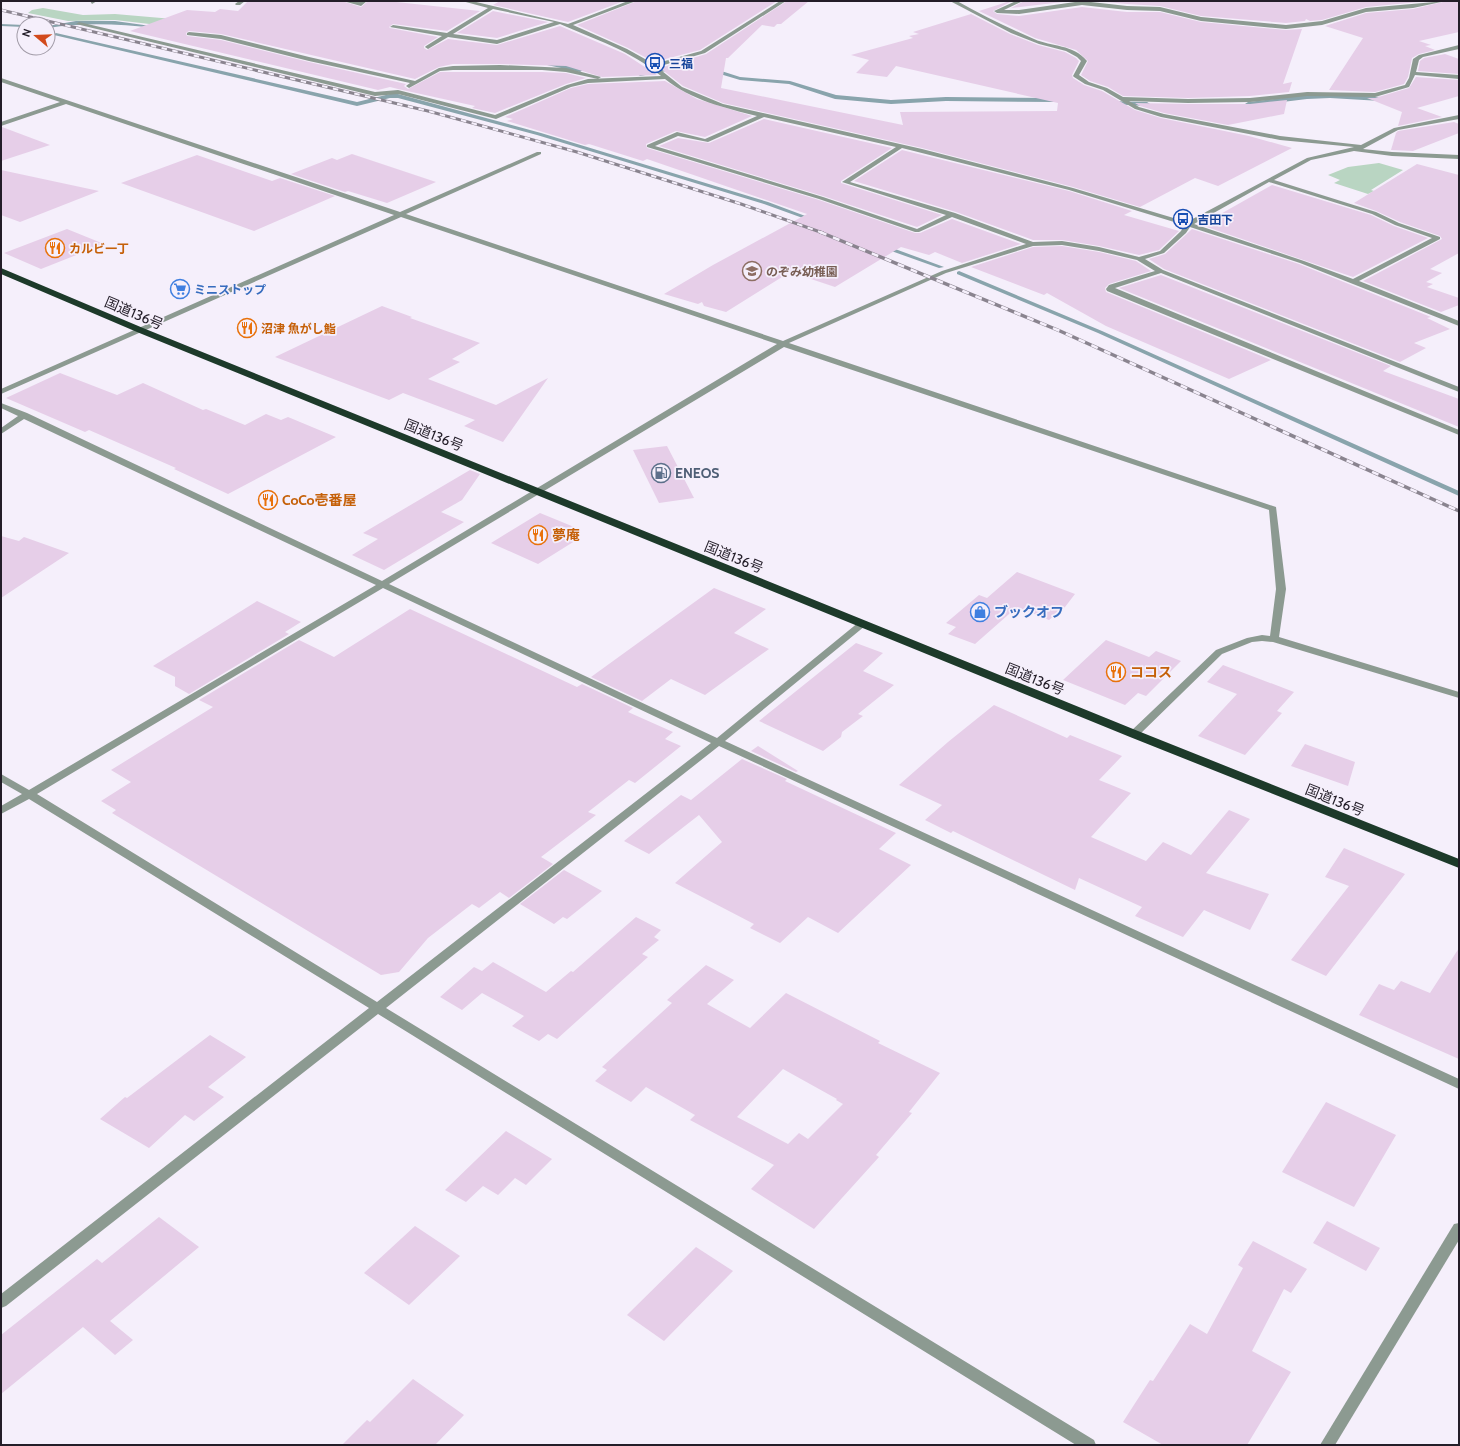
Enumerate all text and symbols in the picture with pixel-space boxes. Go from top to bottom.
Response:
north arrow [16,16,56,56]
text: N [19,27,34,39]
bus stop icon: 三福 [644,52,666,74]
place label: 三福 [669,56,693,71]
bus stop icon: 吉田下 [1172,208,1194,230]
place label: 吉田下 [1197,212,1233,227]
restaurant icon: カルビ一丁 [44,237,66,259]
place label: カルビ一丁 [69,241,129,256]
school or university icon: のぞみ幼稚園 [741,260,763,282]
place label: のぞみ幼稚園 [766,264,838,279]
supermarket icon: ミニストップ [169,278,191,300]
place label: ミニストップ [194,282,266,297]
street label: 国道136号 [102,293,166,333]
restaurant icon: 沼津 魚がし鮨 [236,317,258,339]
place label: 沼津 魚がし鮨 [261,321,336,336]
street label: 国道136号 [402,415,466,455]
fuel station icon: ENEOS [650,462,672,484]
place label: ENEOS [675,464,719,482]
restaurant icon: CoCo壱番屋 [257,489,279,511]
place label: CoCo壱番屋 [282,491,357,509]
restaurant icon: 夢庵 [527,524,549,546]
place label: 夢庵 [552,526,580,544]
street label: 国道136号 [702,537,766,577]
shop icon: ブックオフ [969,601,991,623]
place label: ブックオフ [994,603,1064,621]
street label: 国道136号 [1003,659,1067,699]
restaurant icon: ココス [1105,661,1127,683]
place label: ココス [1130,663,1172,681]
street label: 国道136号 [1303,780,1367,820]

